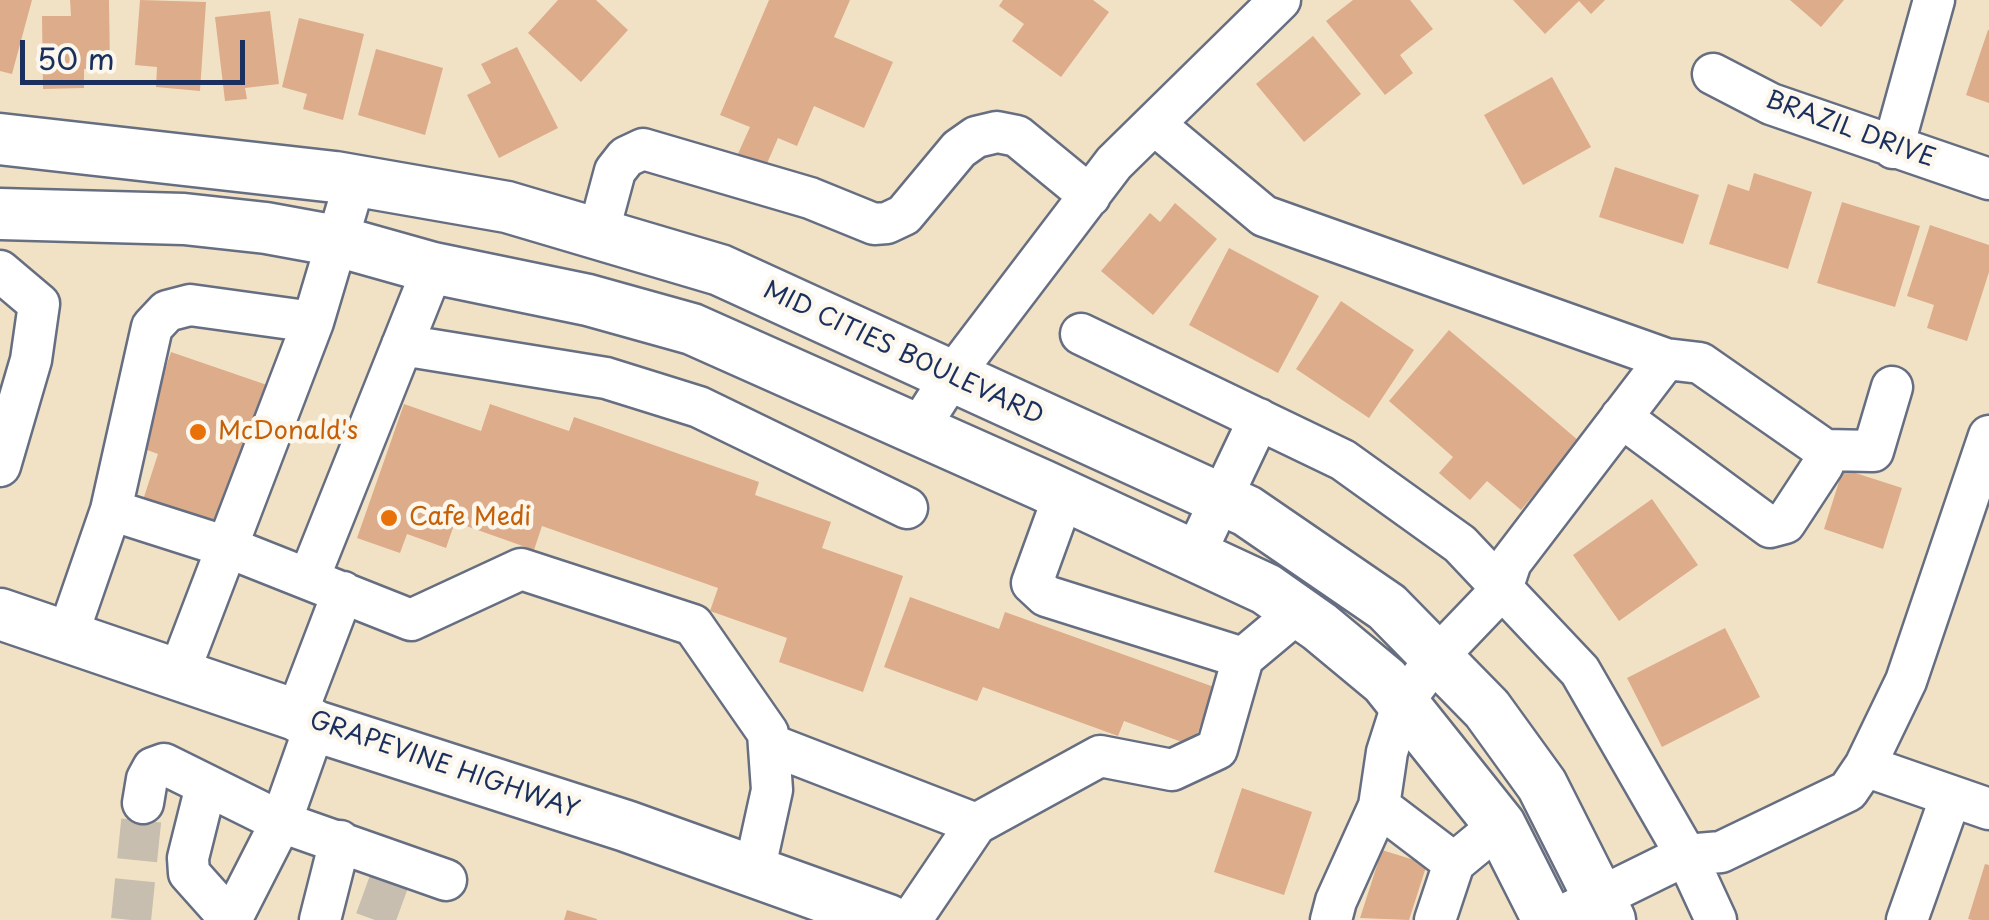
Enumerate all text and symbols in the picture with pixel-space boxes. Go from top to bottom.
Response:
scale bar [25,20,250,82]
text: 50 m [37,35,115,80]
street label: BRAZIL DRIVE [1761,85,1939,175]
street label: MID CITIES BOULEVARD [758,276,1048,432]
place label: McDonald's [218,417,358,447]
marker: McDonald's [187,421,209,443]
place label: Cafe Medi [409,503,531,533]
marker: Cafe Medi [378,507,400,529]
street label: GRAPEVINE HIGHWAY [305,706,583,826]

